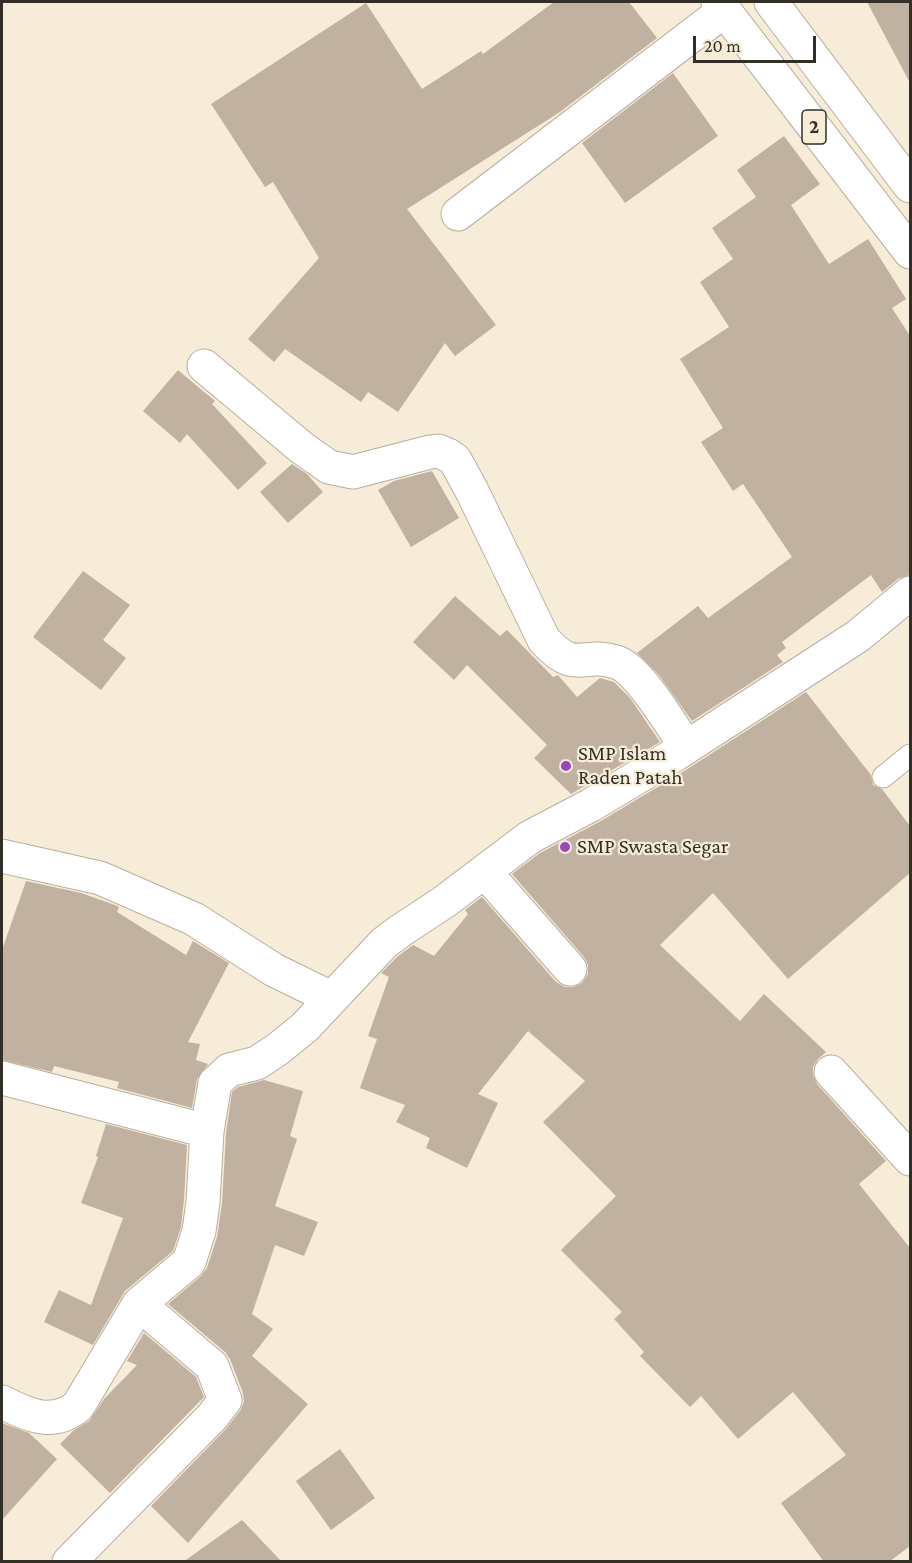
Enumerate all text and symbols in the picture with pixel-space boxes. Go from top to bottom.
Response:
scale bar [696,24,819,62]
text: 20 m [704,36,741,56]
road number: 2 [802,110,826,144]
place label: SMP Islam Raden Patah [578,741,683,791]
marker: SMP Islam Raden Patah [559,759,573,773]
place label: SMP Swasta Segar [577,834,728,860]
marker: SMP Swasta Segar [558,840,572,854]

